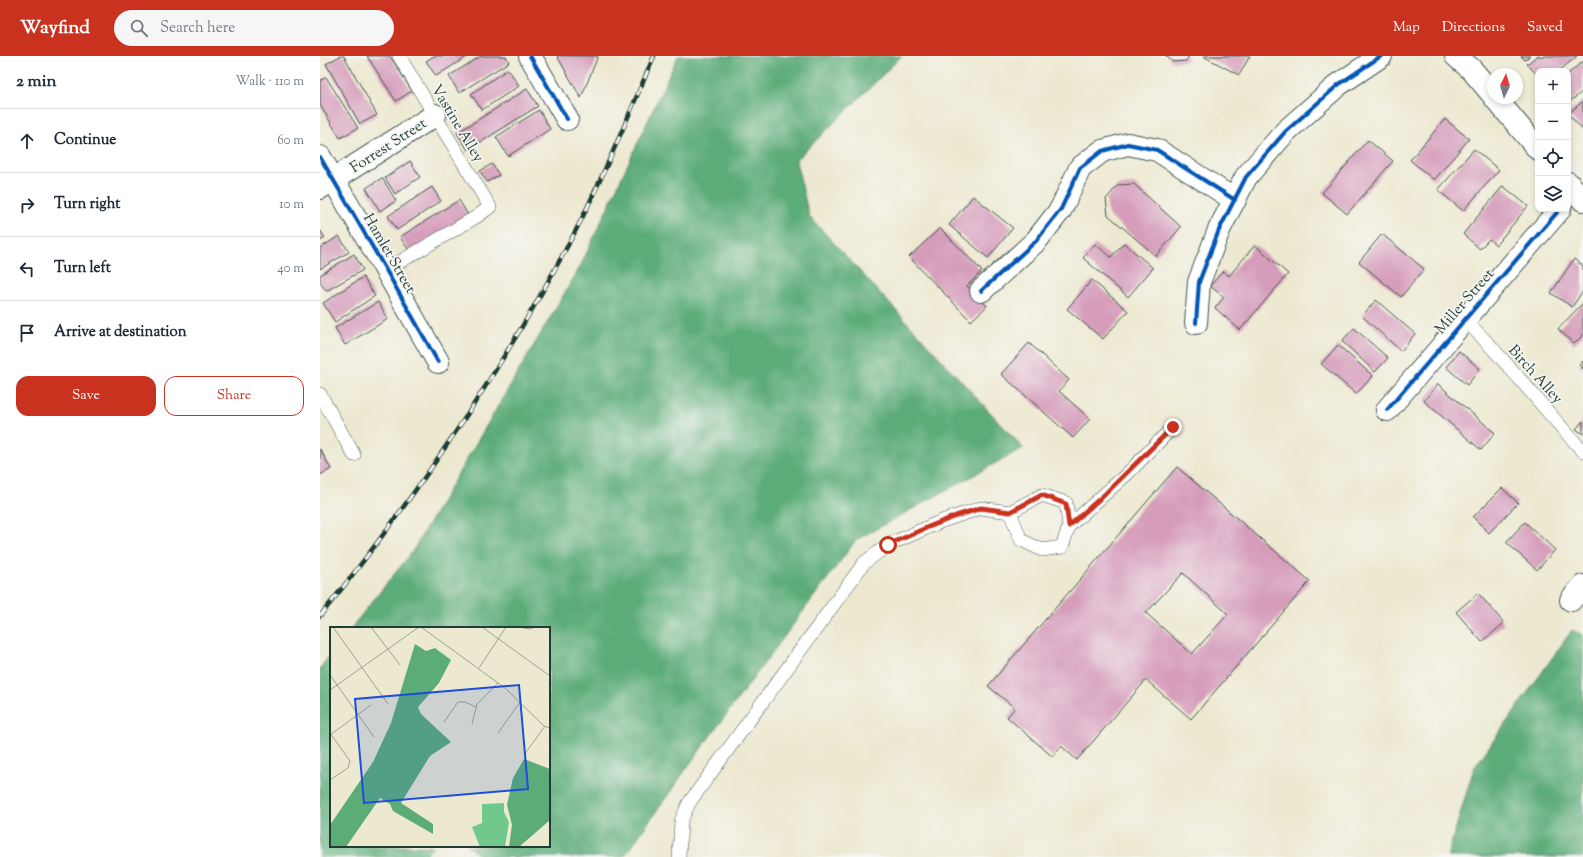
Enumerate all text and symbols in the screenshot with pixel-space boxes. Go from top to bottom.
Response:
search box [114,10,394,46]
text: Wayfind [20,15,90,42]
icon: search [128,17,150,39]
text: Search here [160,18,235,39]
text: Map [1393,18,1420,38]
text: Directions [1442,18,1505,38]
text: Saved [1527,18,1563,38]
north arrow [1487,68,1523,104]
map controls [1535,68,1571,212]
button: + [1535,68,1571,104]
text: 2 min [16,70,57,94]
text: Walk · 110 m [236,73,304,91]
street label: Vastine Alley [425,81,488,167]
button: − [1535,104,1571,140]
street label: Forrest Street [346,114,431,179]
icon: ahead [16,130,38,152]
text: Continue [54,130,116,151]
text: 60 m [277,132,304,150]
button: locate [1535,140,1571,176]
button: layers [1535,176,1571,212]
icon: right [16,194,38,216]
text: Turn right [54,194,120,215]
text: 10 m [279,196,304,214]
street label: Hamlet Street [357,210,420,298]
icon: left [16,258,38,280]
text: Turn left [54,258,111,279]
text: 40 m [277,260,304,278]
street label: Miller Street [1431,265,1500,339]
icon: arrive [16,322,38,344]
text: Arrive at destination [54,322,187,343]
street label: Birch Alley [1503,341,1567,409]
button: Save [16,376,156,416]
button: Share [164,376,304,416]
route end [1164,418,1182,436]
route start [879,536,897,554]
inset map [330,627,550,847]

